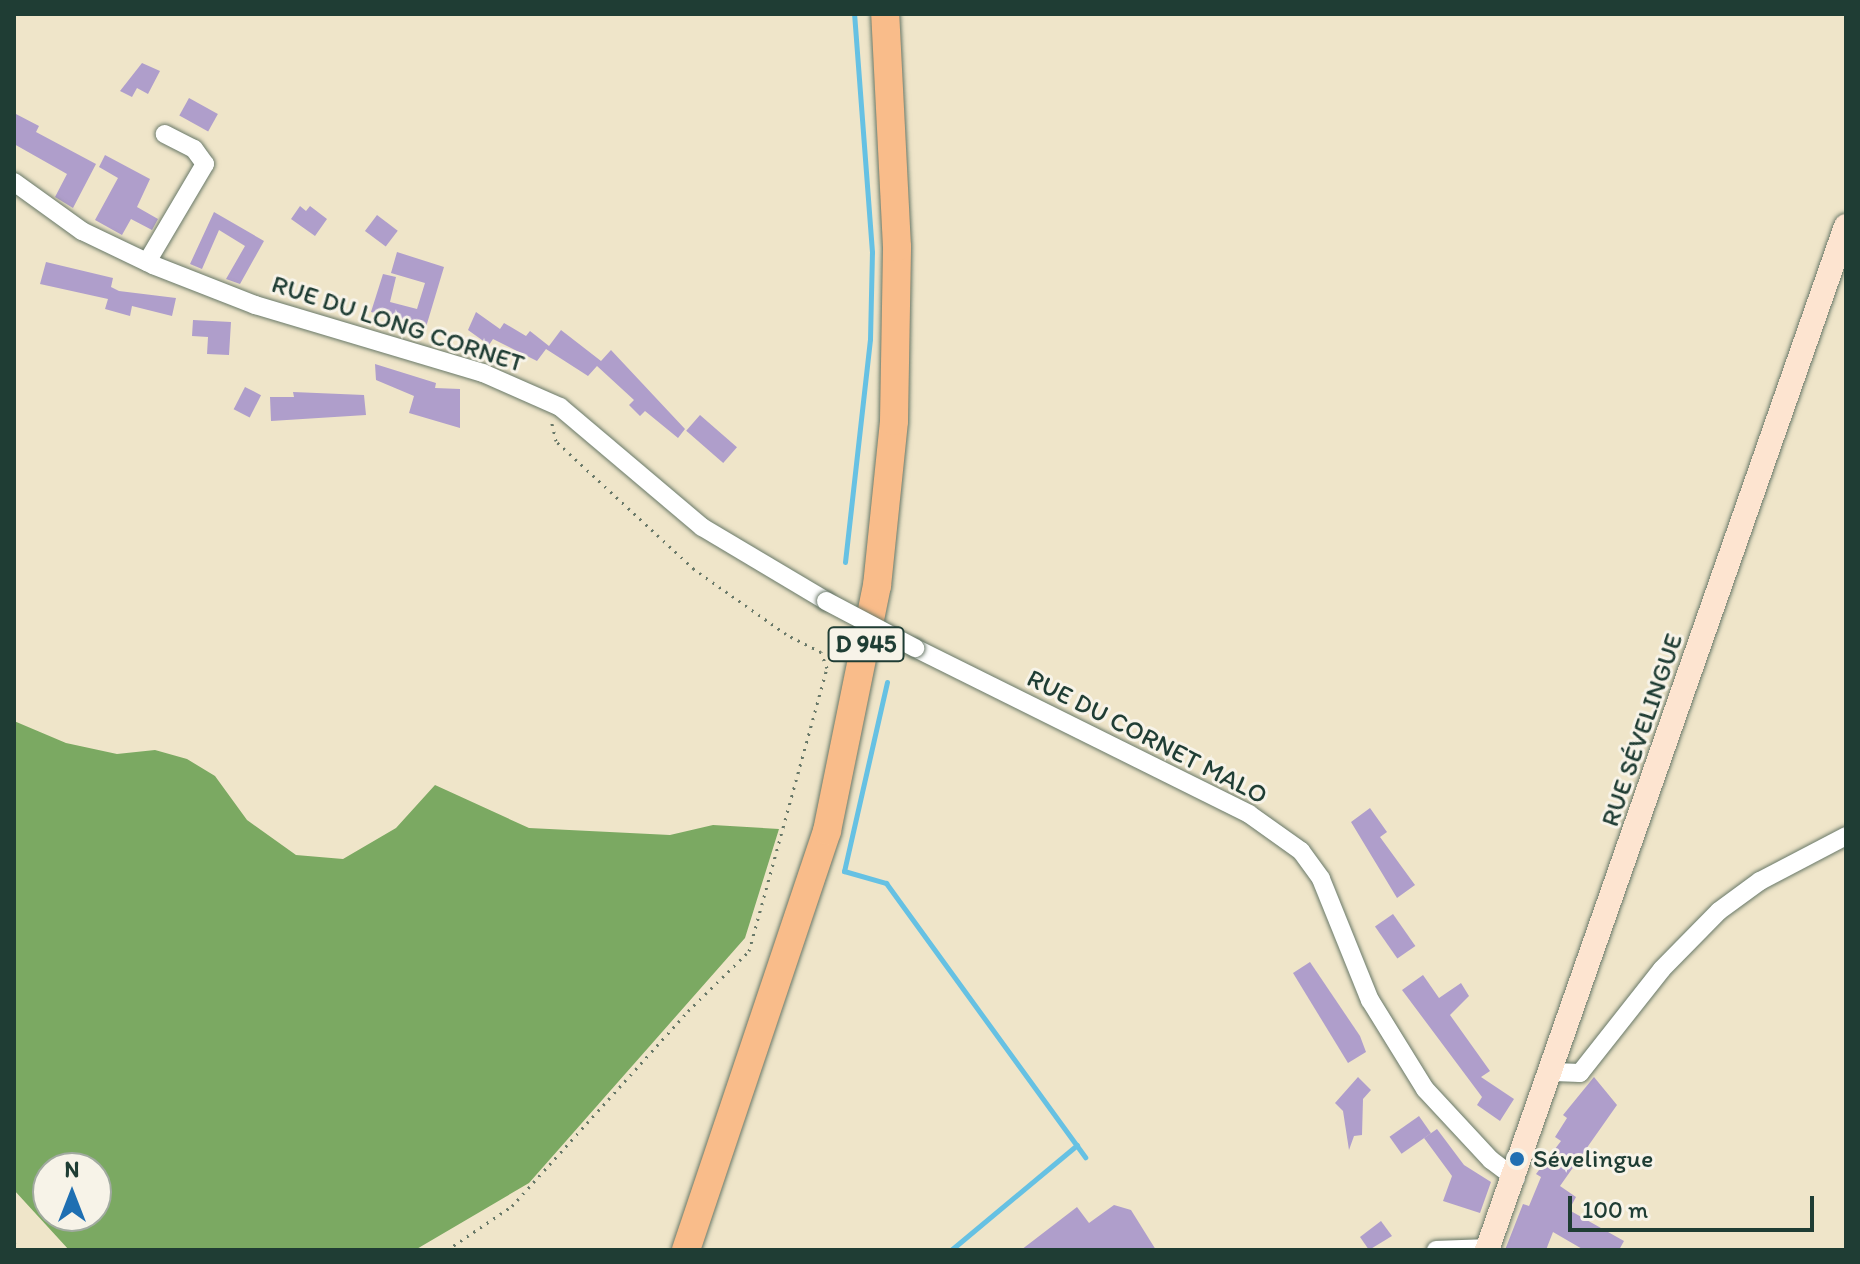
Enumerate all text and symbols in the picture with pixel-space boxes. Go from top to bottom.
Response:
street label: RUE DU LONG CORNET [267,268,529,380]
road number: D 945 [826,624,906,664]
street label: RUE SÉVELINGUE [1595,631,1689,829]
street label: RUE DU CORNET MALO [1021,663,1273,811]
place label: Sévelingue [1533,1143,1653,1175]
marker: Sévelingue [1508,1150,1526,1168]
north arrow [32,1152,112,1232]
text: N [65,1156,79,1183]
scale bar [1572,1180,1818,1230]
text: 100 m [1582,1195,1648,1224]

